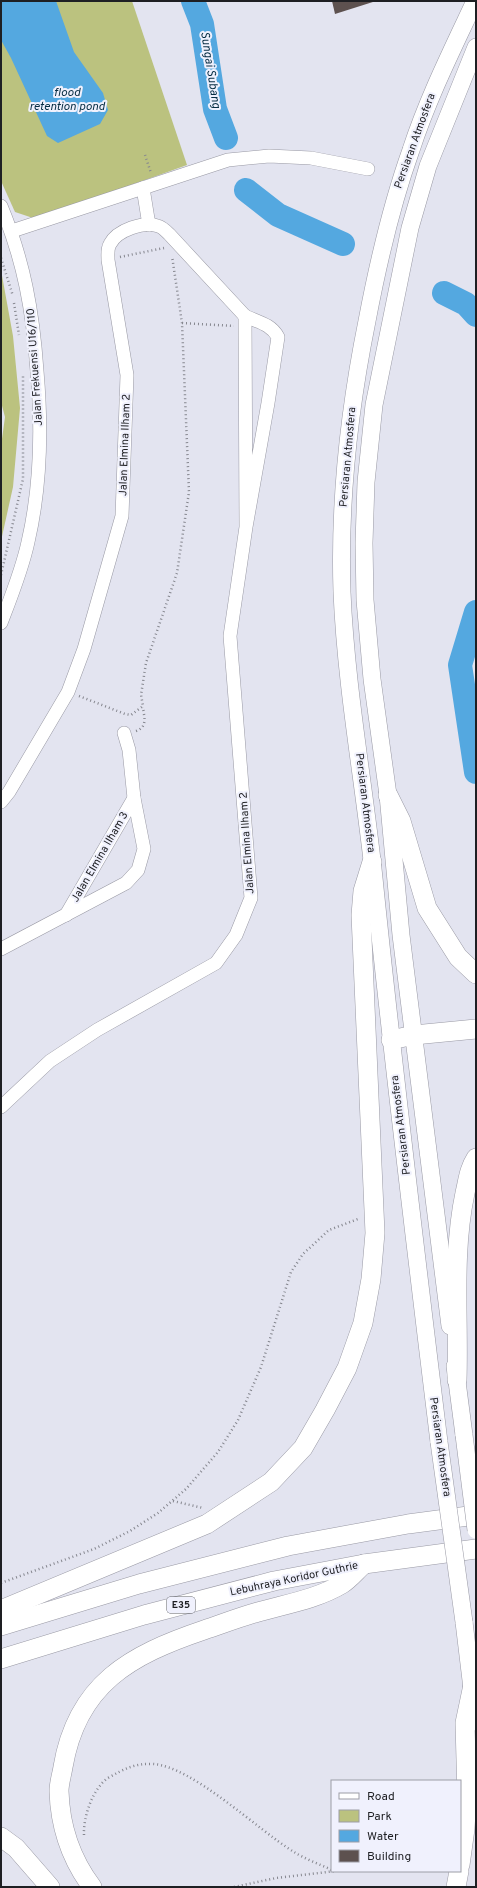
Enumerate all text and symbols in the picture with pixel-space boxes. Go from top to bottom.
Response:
water label: Sungai Subang [196,30,224,110]
water label: flood retention pond [29,85,106,115]
street label: Persiaran Atmosfera [391,91,439,190]
street label: Jalan Frekuensi U16/110 [24,308,46,426]
street label: Jalan Elmina Ilham 2 [116,394,134,496]
street label: Persiaran Atmosfera [337,406,359,508]
street label: Persiaran Atmosfera [352,752,378,854]
street label: Jalan Elmina Ilham 2 [236,791,258,895]
street label: Jalan Elmina Ilham 3 [68,809,132,905]
street label: Persiaran Atmosfera [388,1074,414,1176]
street label: Persiaran Atmosfera [426,1396,454,1498]
street label: Lebuhraya Koridor Guthrie [229,1559,359,1599]
road number: E35 [167,1597,195,1613]
legend [331,1780,461,1872]
text: Road [367,1789,395,1805]
text: Park [367,1809,392,1825]
text: Water [367,1829,399,1845]
text: Building [367,1849,411,1865]

